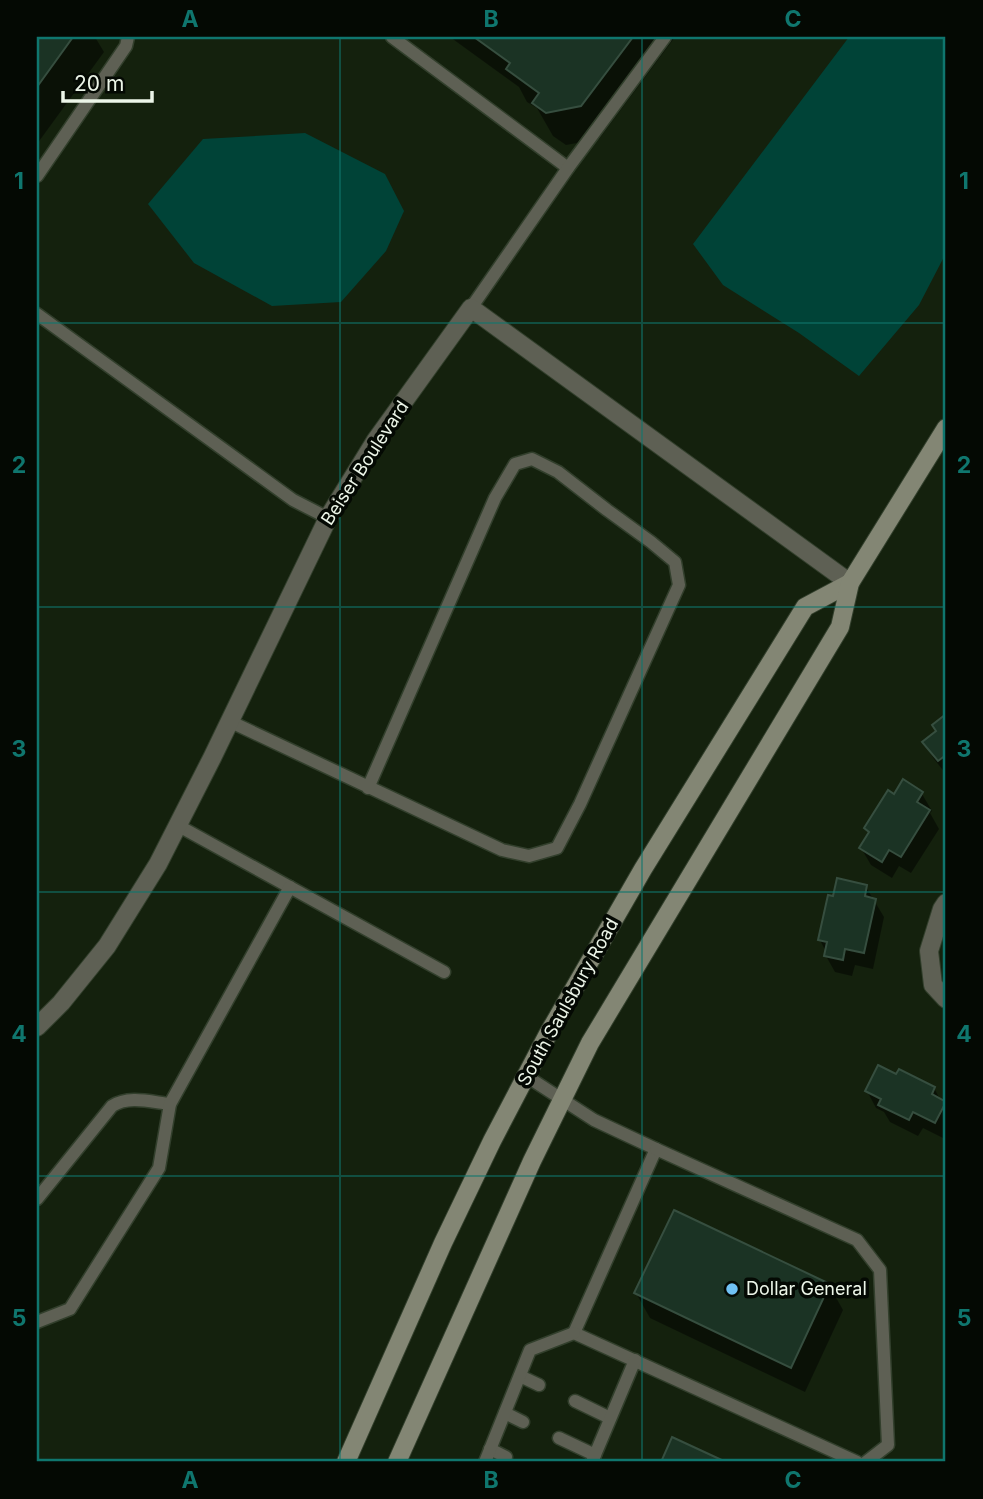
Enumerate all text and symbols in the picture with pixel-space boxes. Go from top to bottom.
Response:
text: A [181,5,199,33]
text: B [483,5,499,33]
text: C [784,5,802,33]
scale bar [63,60,152,104]
text: 20 m [74,71,124,96]
text: 1 [14,167,24,195]
text: 1 [959,167,969,195]
street label: Beiser Boulevard [317,397,413,529]
text: 2 [12,451,26,479]
text: 2 [957,451,971,479]
text: 3 [12,735,26,763]
text: 3 [957,735,971,763]
street label: South Saulsbury Road [513,914,622,1089]
text: 4 [11,1020,27,1048]
text: 4 [956,1020,972,1048]
place label: Dollar General [746,1278,867,1299]
marker: Dollar General [724,1281,740,1297]
text: 5 [12,1304,26,1332]
text: 5 [957,1304,971,1332]
text: A [181,1466,199,1494]
text: B [483,1466,499,1494]
text: C [784,1466,802,1494]

